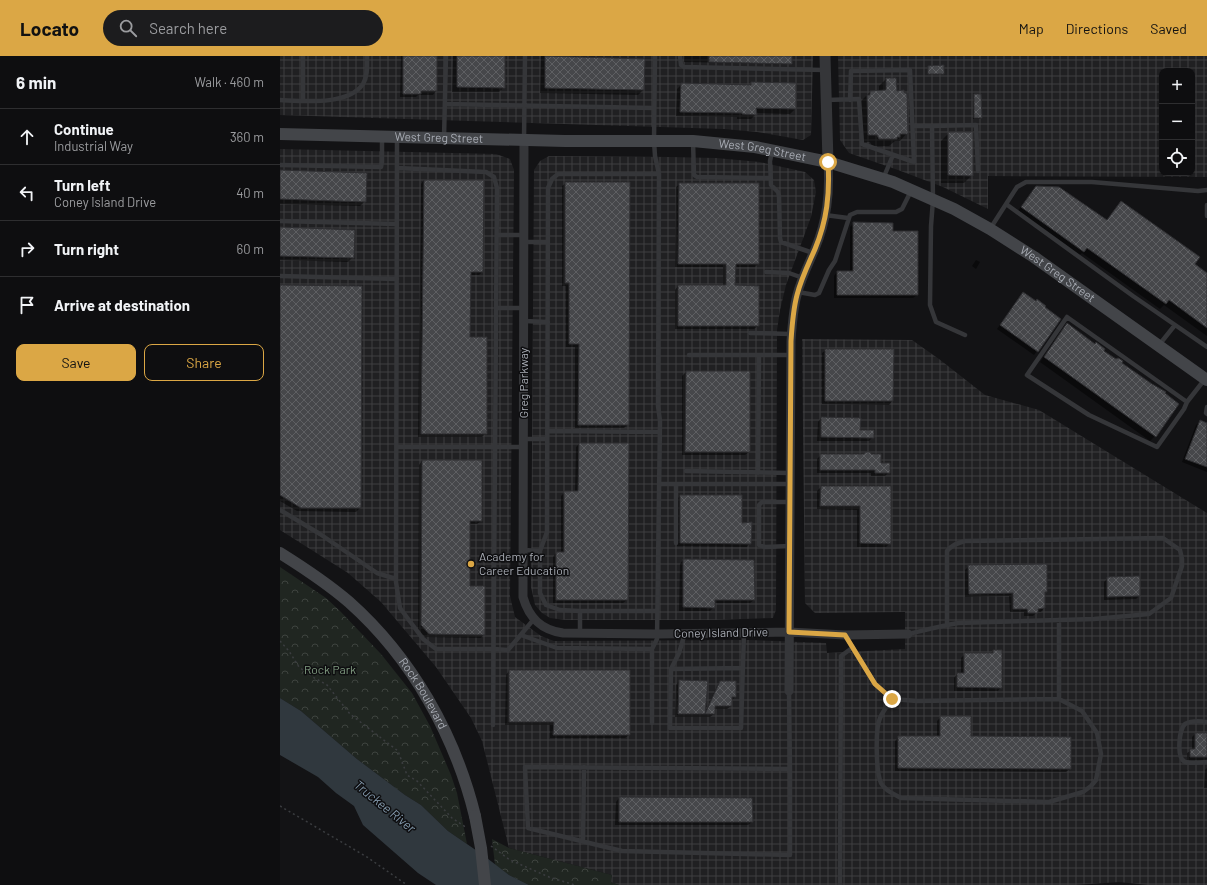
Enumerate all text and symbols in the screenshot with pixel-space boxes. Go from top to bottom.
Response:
search box [103,10,383,46]
text: Locato [20,17,79,40]
icon: search [117,17,139,39]
text: Search here [149,19,227,37]
text: Map [1019,20,1044,37]
text: Directions [1066,20,1128,37]
text: Saved [1150,20,1187,37]
map controls [1159,68,1195,176]
button: + [1159,68,1195,104]
text: 6 min [16,72,56,92]
text: Walk · 460 m [195,74,264,90]
button: − [1159,104,1195,140]
text: Continue [54,120,114,138]
icon: ahead [16,126,38,148]
text: 360 m [230,129,264,145]
street label: West Greg Street [395,129,483,145]
street label: West Greg Street [718,136,807,163]
text: Industrial Way [54,138,133,154]
button: locate [1159,140,1195,176]
route start [819,153,837,171]
text: Turn left [54,176,110,194]
icon: left [16,182,38,204]
text: 40 m [236,185,264,201]
text: Coney Island Drive [54,194,156,210]
icon: right [16,238,38,260]
text: Turn right [54,240,119,258]
text: 60 m [237,241,264,257]
street label: West Greg Street [1018,242,1098,304]
icon: arrive [16,294,38,316]
text: Arrive at destination [54,296,190,314]
button: Save [16,344,136,381]
button: Share [144,344,264,381]
street label: Greg Parkway [516,347,530,418]
place label: Academy for Career Education [479,549,569,577]
marker: Academy for Career Education [466,559,476,569]
street label: Coney Island Drive [674,624,768,640]
street label: Rock Boulevard [397,655,451,731]
park label: Rock Park [304,662,356,676]
route end [883,690,901,708]
water label: Truckee River [351,776,419,836]

